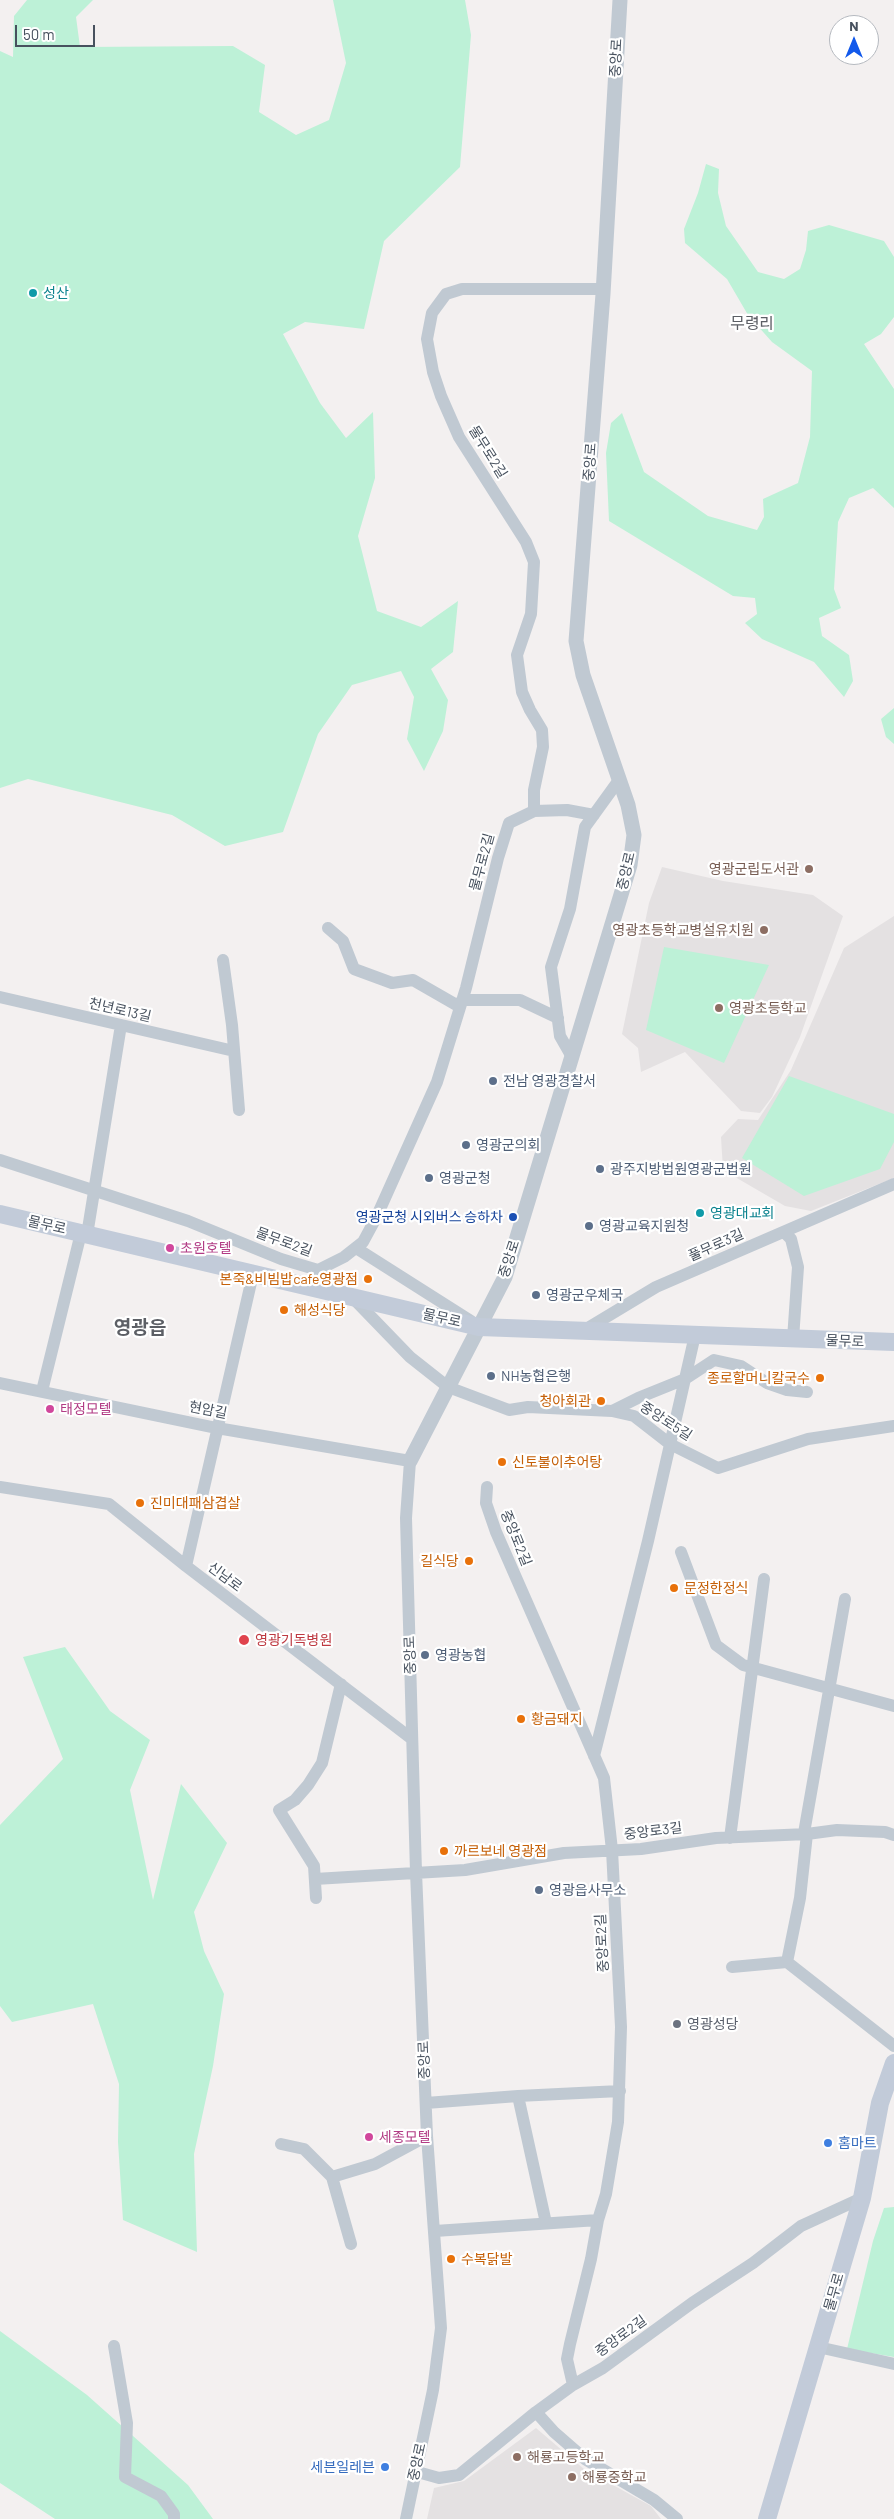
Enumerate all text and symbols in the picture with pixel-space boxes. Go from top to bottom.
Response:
scale bar [18,15,98,47]
north arrow [829,15,879,65]
text: N [849,17,859,34]
text: 50 m [23,25,55,43]
street label: 중앙로 [607,38,625,78]
place label: 성산 [43,285,69,301]
marker: 성산 [27,287,39,299]
district label: 무령리 [730,314,774,334]
street label: 물무로2길 [465,423,511,481]
street label: 중앙로 [580,442,600,482]
street label: 물무로2길 [466,831,498,893]
street label: 중앙로 [613,850,639,892]
place label: 영광군립도서관 [709,861,799,877]
marker: 영광군립도서관 [803,863,815,875]
place label: 영광초등학교병설유치원 [612,922,754,938]
marker: 영광초등학교병설유치원 [758,924,770,936]
street label: 천년로13길 [87,995,153,1025]
place label: 영광초등학교 [729,1000,806,1016]
marker: 영광초등학교 [713,1002,725,1014]
place label: 전남 영광경찰서 [503,1073,596,1089]
marker: 전남 영광경찰서 [487,1075,499,1087]
place label: 영광군의회 [476,1137,540,1153]
marker: 영광군의회 [460,1139,472,1151]
place label: 광주지방법원영광군법원 [610,1161,752,1177]
marker: 광주지방법원영광군법원 [594,1163,606,1175]
place label: 영광군청 [439,1170,491,1186]
marker: 영광군청 [423,1172,435,1184]
place label: 영광대교회 [710,1205,774,1221]
marker: 영광대교회 [694,1207,706,1219]
place label: 영광군청 시외버스 승하차 [356,1209,503,1225]
marker: 영광군청 시외버스 승하차 [507,1211,519,1223]
street label: 물무로 [26,1212,68,1238]
place label: 영광교육지원청 [599,1218,689,1234]
marker: 영광교육지원청 [583,1220,595,1232]
street label: 물무로2길 [253,1224,315,1260]
street label: 풀무로3길 [686,1225,746,1265]
street label: 중앙로 [495,1238,523,1280]
place label: 초원호텔 [180,1240,232,1256]
marker: 초원호텔 [164,1242,176,1254]
place label: 본죽&비빔밥cafe영광점 [220,1271,358,1287]
marker: 본죽&비빔밥cafe영광점 [362,1273,374,1285]
place label: 영광군우체국 [546,1287,623,1303]
marker: 영광군우체국 [530,1289,542,1301]
place label: 해성식당 [294,1302,346,1318]
marker: 해성식당 [278,1304,290,1316]
street label: 물무로 [421,1305,463,1331]
district label: 영광읍 [114,1317,166,1339]
street label: 물무로 [825,1332,865,1350]
place label: NH농협은행 [501,1368,571,1384]
marker: NH농협은행 [485,1370,497,1382]
place label: 종로할머니칼국수 [707,1370,810,1386]
marker: 종로할머니칼국수 [814,1372,826,1384]
place label: 청아회관 [539,1393,591,1409]
marker: 청아회관 [595,1395,607,1407]
street label: 현암길 [187,1398,229,1422]
street label: 중앙로5길 [637,1398,695,1444]
place label: 태정모텔 [60,1401,112,1417]
marker: 태정모텔 [44,1403,56,1415]
place label: 신토불이추어탕 [512,1454,602,1470]
marker: 신토불이추어탕 [496,1456,508,1468]
place label: 진미대패삼겹살 [150,1495,240,1511]
marker: 진미대패삼겹살 [134,1497,146,1509]
street label: 중앙로2길 [497,1507,535,1569]
place label: 길식당 [420,1553,459,1569]
marker: 길식당 [463,1555,475,1567]
street label: 신남로 [205,1559,245,1595]
place label: 문정한정식 [684,1580,748,1596]
marker: 문정한정식 [668,1582,680,1594]
place label: 영광기독병원 [255,1632,332,1648]
marker: 영광기독병원 [237,1633,251,1647]
street label: 중앙로 [401,1635,419,1675]
place label: 영광농협 [435,1647,487,1663]
marker: 영광농협 [419,1649,431,1661]
place label: 황금돼지 [531,1711,583,1727]
marker: 황금돼지 [515,1713,527,1725]
street label: 중앙로3길 [623,1819,683,1843]
place label: 까르보네 영광점 [454,1843,547,1859]
marker: 까르보네 영광점 [438,1845,450,1857]
place label: 영광읍사무소 [549,1882,626,1898]
marker: 영광읍사무소 [533,1884,545,1896]
street label: 중앙로2길 [592,1913,612,1973]
place label: 영광성당 [687,2016,739,2032]
marker: 영광성당 [671,2018,683,2030]
street label: 중앙로 [415,2040,433,2080]
place label: 세종모텔 [379,2129,431,2145]
marker: 세종모텔 [363,2131,375,2143]
place label: 홈마트 [838,2135,877,2151]
marker: 홈마트 [822,2137,834,2149]
place label: 수복닭발 [461,2251,513,2267]
marker: 수복닭발 [445,2253,457,2265]
street label: 물무로 [821,2271,847,2313]
street label: 중앙로2길 [592,2312,650,2360]
street label: 중앙로 [405,2441,429,2483]
place label: 해룡고등학교 [527,2449,604,2465]
marker: 해룡고등학교 [511,2451,523,2463]
place label: 세븐일레븐 [311,2459,375,2475]
marker: 세븐일레븐 [379,2461,391,2473]
place label: 해룡중학교 [582,2469,646,2485]
marker: 해룡중학교 [566,2471,578,2483]

